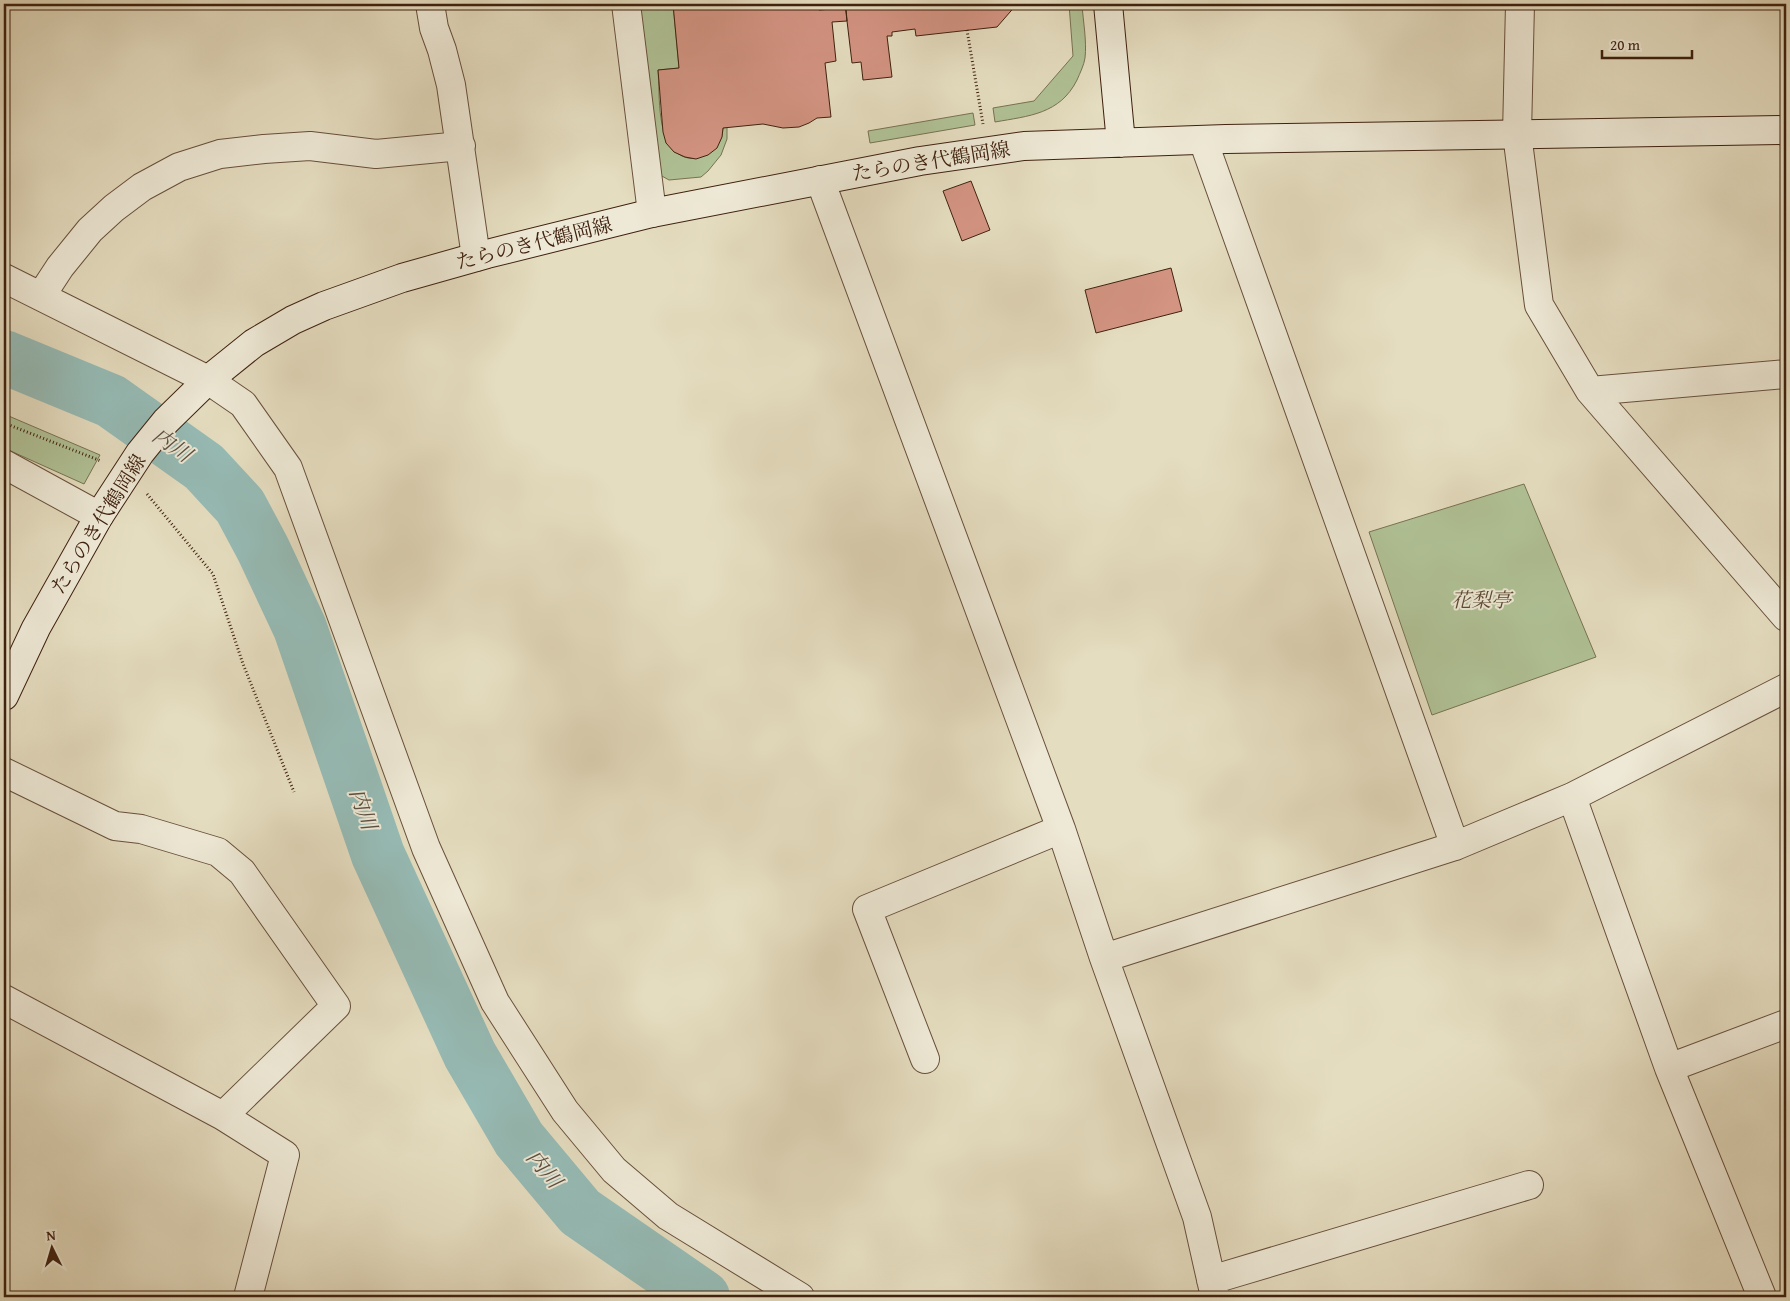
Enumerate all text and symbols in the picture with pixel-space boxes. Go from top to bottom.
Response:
scale bar [1602,28,1692,60]
text: 20 m [1610,34,1641,55]
street label: たらのき代鶴岡線 [850,134,1012,187]
street label: たらのき代鶴岡線 [453,209,615,276]
water label: 内川 [146,420,200,470]
street label: たらのき代鶴岡線 [43,448,152,599]
park label: 花梨亭 [1451,585,1514,614]
water label: 内川 [342,784,386,836]
water label: 内川 [519,1143,571,1196]
north arrow [28,1224,78,1274]
text: N [45,1225,57,1245]

